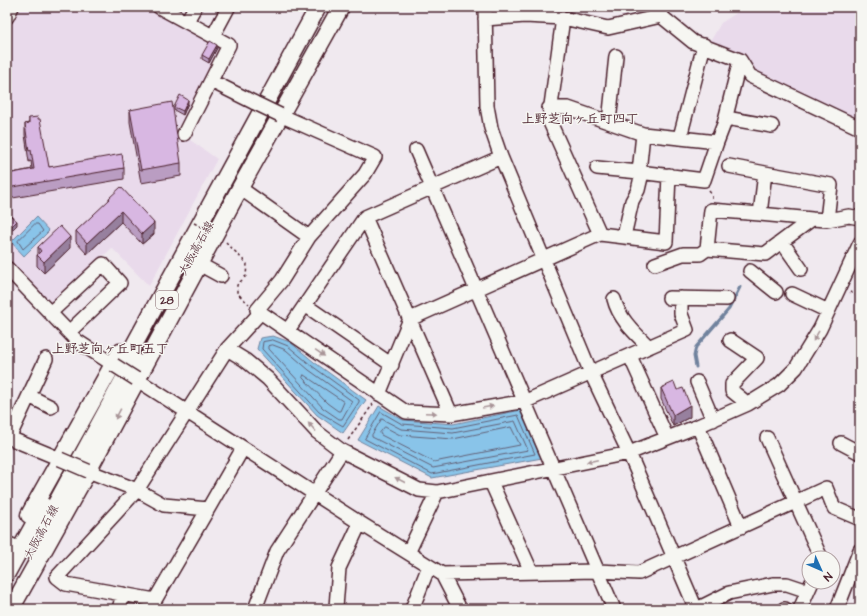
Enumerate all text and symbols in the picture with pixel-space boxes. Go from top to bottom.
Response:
district label: 上野芝向ヶ丘町四丁 [521,110,639,128]
street label: 大阪高石線 [174,218,218,279]
road number: 28 [156,291,178,309]
one-way arrow [813,330,820,342]
district label: 上野芝向ヶ丘町五丁 [51,340,169,358]
one-way arrow [315,349,325,357]
one-way arrow [482,404,494,410]
one-way arrow [115,408,121,420]
one-way arrow [425,410,438,416]
one-way arrow [307,422,317,432]
one-way arrow [586,459,598,465]
one-way arrow [394,477,406,484]
street label: 大阪高石線 [20,502,63,563]
north arrow [801,550,841,590]
text: N [820,569,835,585]

